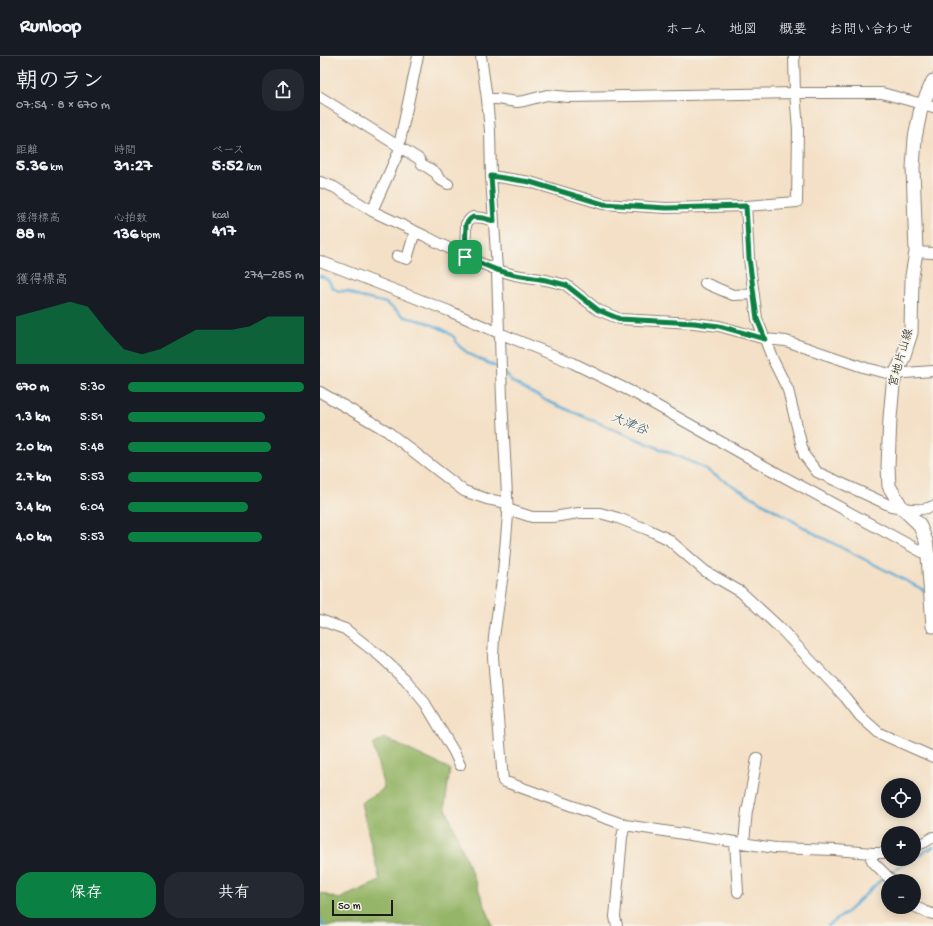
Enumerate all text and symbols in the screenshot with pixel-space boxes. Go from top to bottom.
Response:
text: Runloop [20,16,81,39]
text: ホーム [666,22,707,39]
text: 地図 [729,22,757,39]
text: 概要 [779,22,807,39]
text: お問い合わせ [829,22,913,39]
button: share [262,69,304,111]
text: 朝のラン [16,70,104,96]
text: 07:54 · 8 × 670 m [16,98,110,113]
text: 距離 [16,145,38,157]
text: 時間 [114,145,136,157]
text: ペース [212,145,244,157]
text: 5.36 [16,157,48,177]
text: 31:27 [114,157,152,177]
text: 5:52 [212,157,244,177]
text: km [48,162,63,174]
text: /km [244,162,262,174]
text: kcal [212,210,229,222]
text: 獲得標高 [16,213,60,225]
text: 心拍数 [114,213,147,225]
text: 417 [212,222,236,242]
text: 88 [16,225,35,245]
text: 136 [114,225,138,245]
text: m [35,230,45,242]
text: bpm [138,230,160,242]
pin [448,240,482,274]
icon: arrive [454,246,476,268]
text: 274–285 m [244,268,304,283]
text: 獲得標高 [16,273,68,288]
street label: 宮地片山線 [886,327,917,389]
text: 670 m [16,380,49,395]
text: 5:30 [80,380,105,395]
text: 1.3 km [16,410,50,425]
text: 5:51 [80,410,103,425]
water label: 大津谷 [608,410,651,440]
text: 2.0 km [16,440,52,455]
text: 5:48 [80,440,104,455]
text: 2.7 km [16,470,51,485]
text: 5:53 [80,470,105,485]
text: 3.4 km [16,500,51,515]
text: 6:04 [80,500,104,515]
text: 4.0 km [16,530,52,545]
text: 5:53 [80,530,105,545]
map controls [881,778,921,914]
button: locate [881,778,921,818]
button: + [881,826,921,866]
button: 保存 [16,872,156,918]
button: 共有 [164,872,304,918]
button: − [881,874,921,914]
scale bar [332,898,393,917]
text: 50 m [338,901,360,913]

